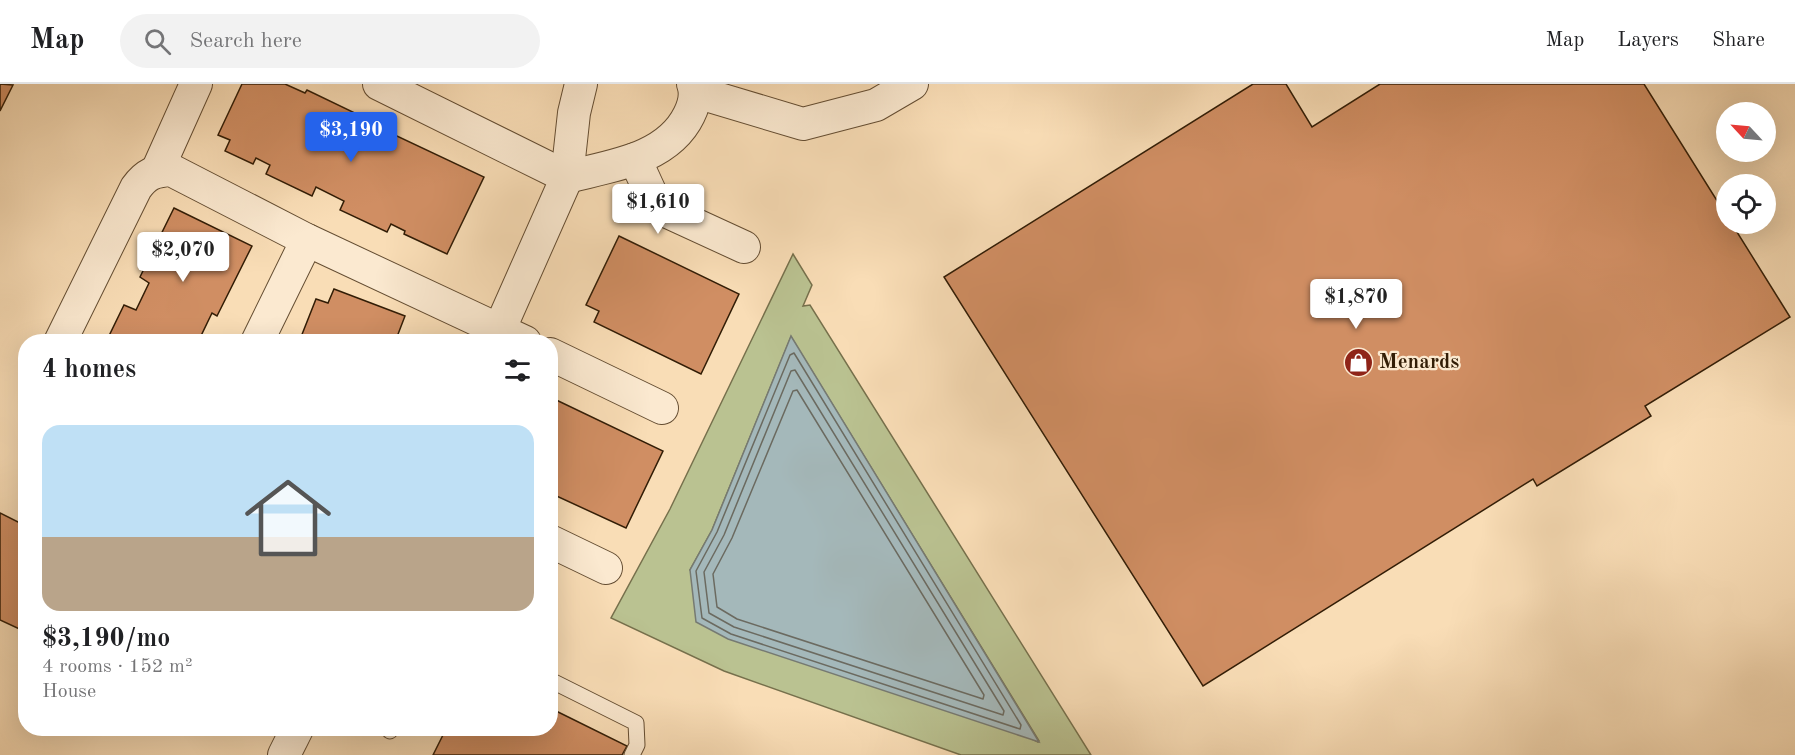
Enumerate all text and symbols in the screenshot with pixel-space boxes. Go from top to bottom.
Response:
search box [120,14,540,68]
icon: search [141,25,174,58]
text: Map [30,27,84,55]
text: Search here [189,30,302,52]
text: Map [1545,30,1584,51]
text: Layers [1617,30,1679,51]
text: Share [1712,30,1765,51]
north arrow [1716,102,1776,162]
map controls [1716,102,1776,234]
pin: $3,190 [302,112,400,163]
text: $3,190 [319,121,383,141]
button: locate [1716,174,1776,234]
pin: $1,610 [609,184,707,235]
text: $1,610 [626,193,690,213]
pin: $2,070 [134,232,232,283]
text: $2,070 [151,241,215,261]
pin: $1,870 [1307,279,1405,330]
text: $1,870 [1324,288,1388,308]
shop icon: Menards [1342,346,1374,378]
place label: Menards [1379,352,1459,373]
icon: filters [501,354,534,387]
text: 4 homes [42,357,136,383]
icon: home [234,464,342,572]
text: $3,190/mo [42,626,170,652]
text: 4 rooms · 152 m² [42,657,192,677]
text: House [42,682,96,702]

